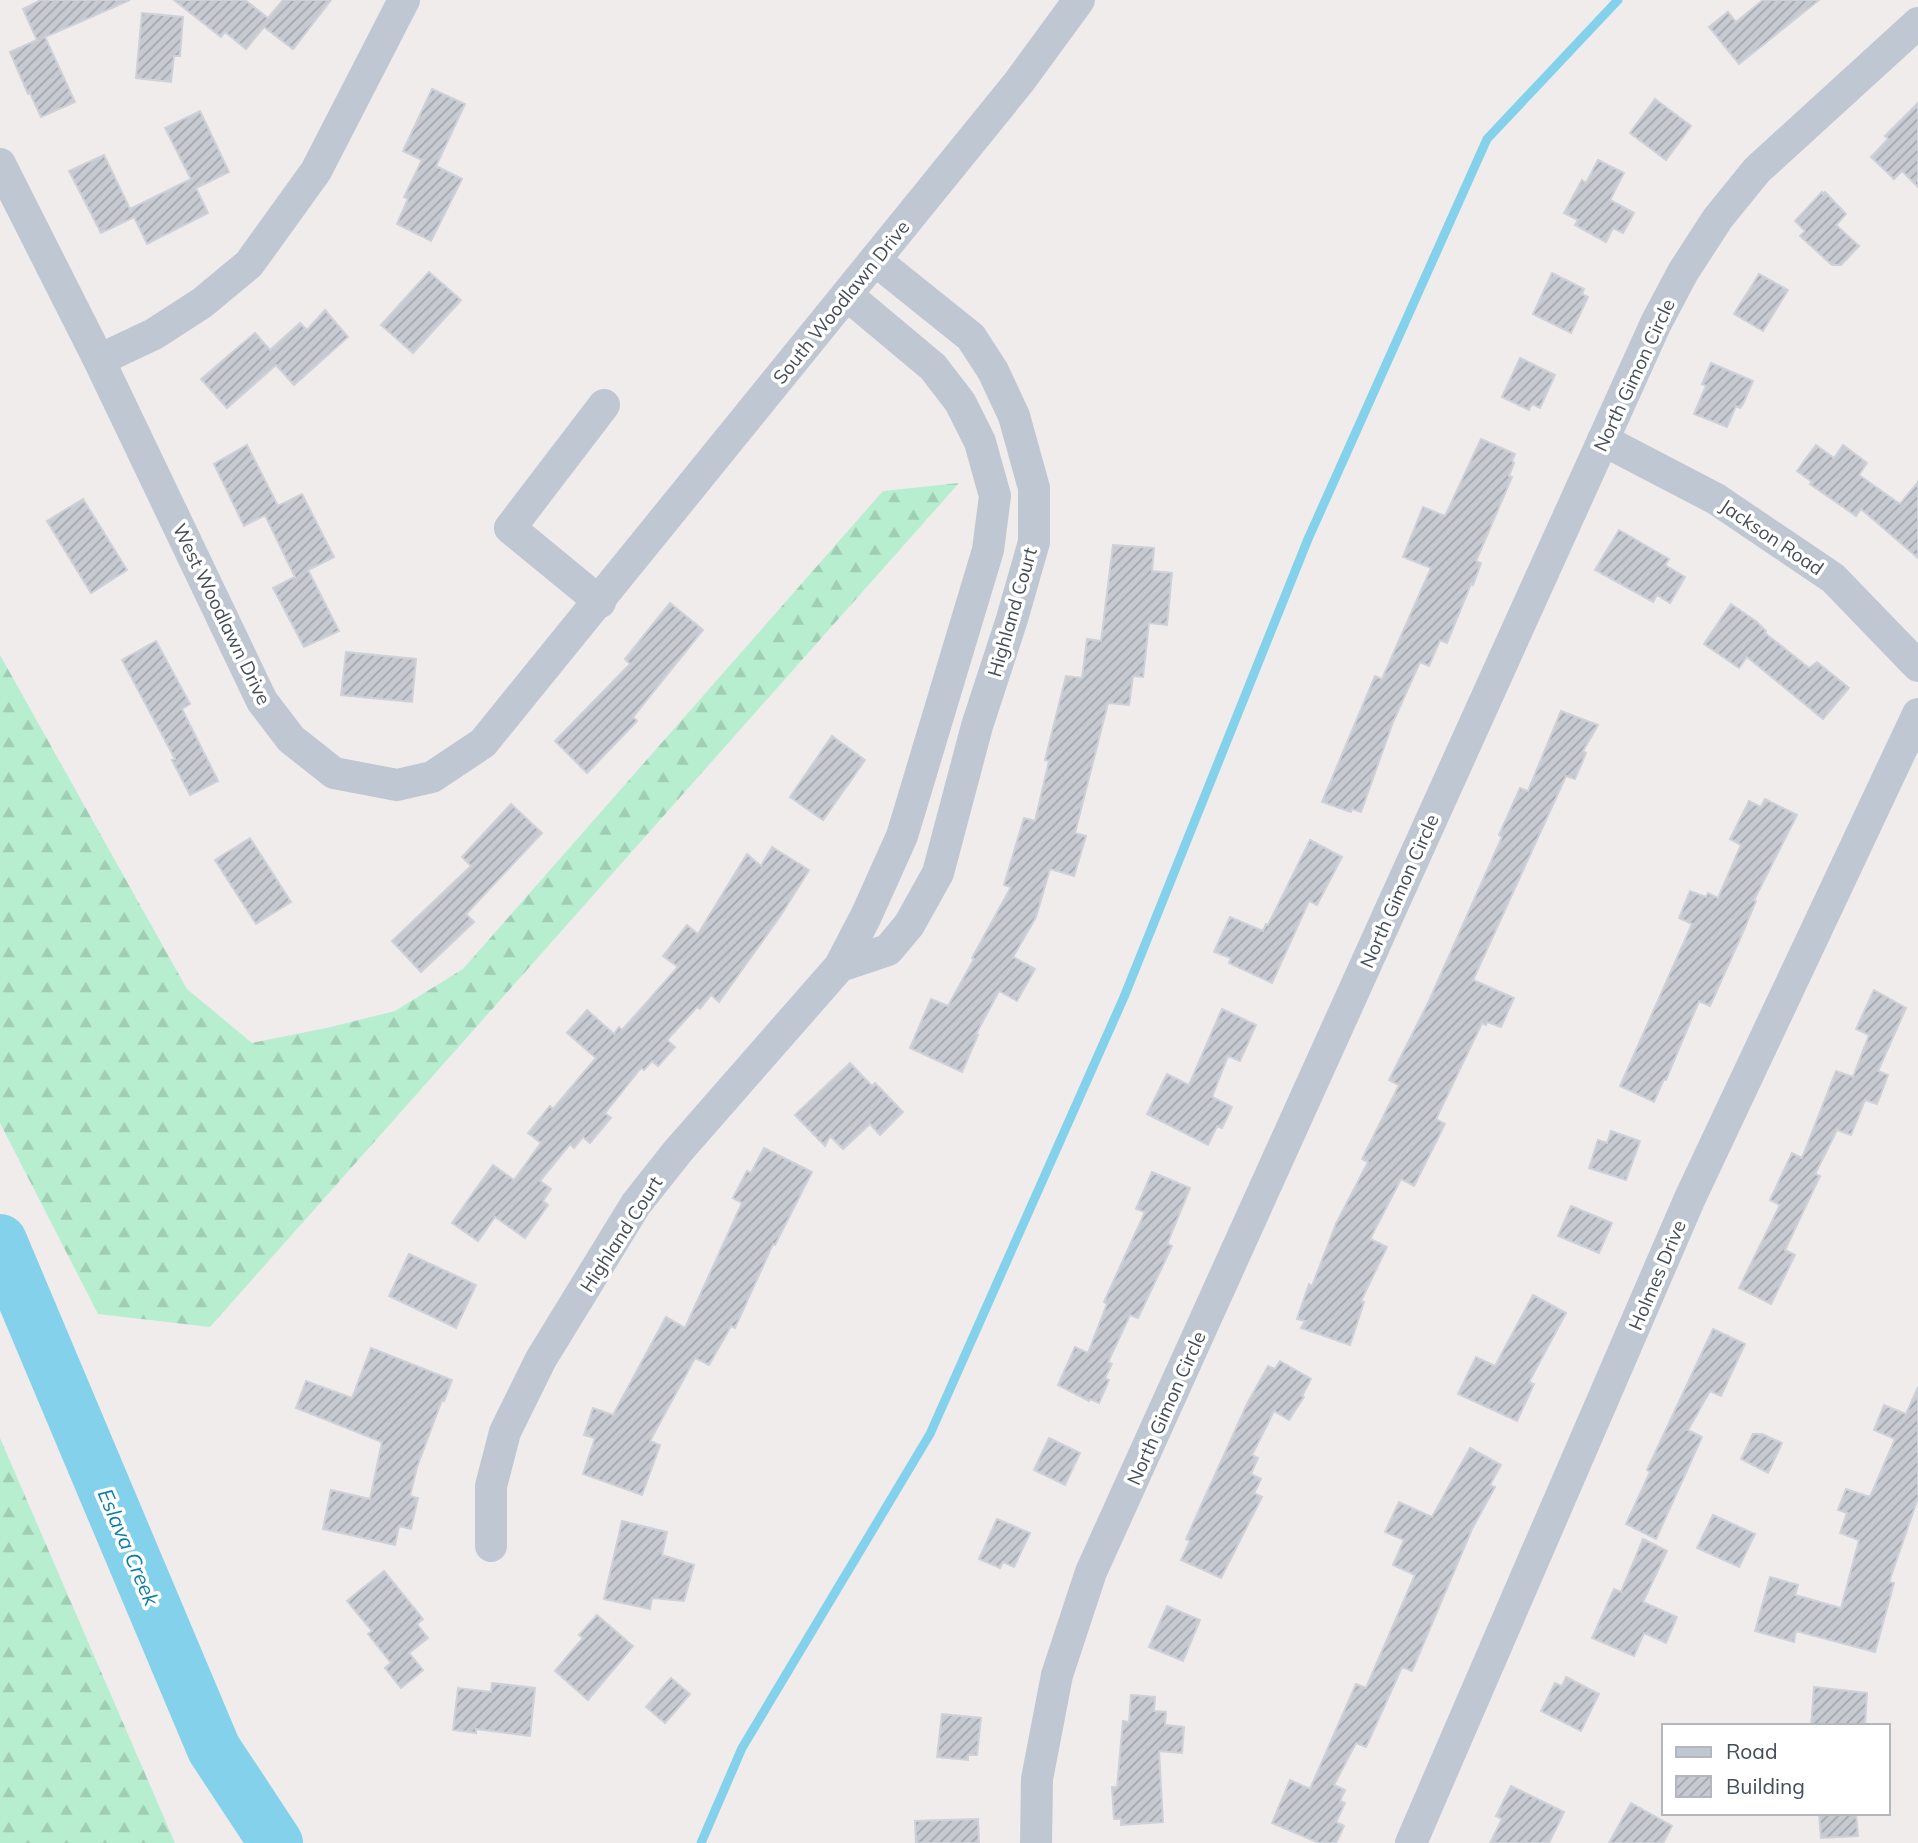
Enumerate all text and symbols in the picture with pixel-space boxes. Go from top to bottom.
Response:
street label: South Woodlawn Drive [768,215,914,389]
street label: North Gimon Circle [1588,295,1680,455]
street label: Jackson Road [1716,494,1828,580]
street label: West Woodlawn Drive [168,519,276,709]
street label: Highland Court [982,544,1042,679]
street label: North Gimon Circle [1354,810,1444,972]
street label: Highland Court [575,1171,668,1296]
street label: Holmes Drive [1623,1216,1691,1334]
street label: North Gimon Circle [1121,1327,1211,1489]
water label: Eslava Creek [93,1485,166,1611]
legend [1662,1724,1890,1815]
text: Road [1726,1738,1777,1764]
text: Building [1726,1773,1805,1799]

